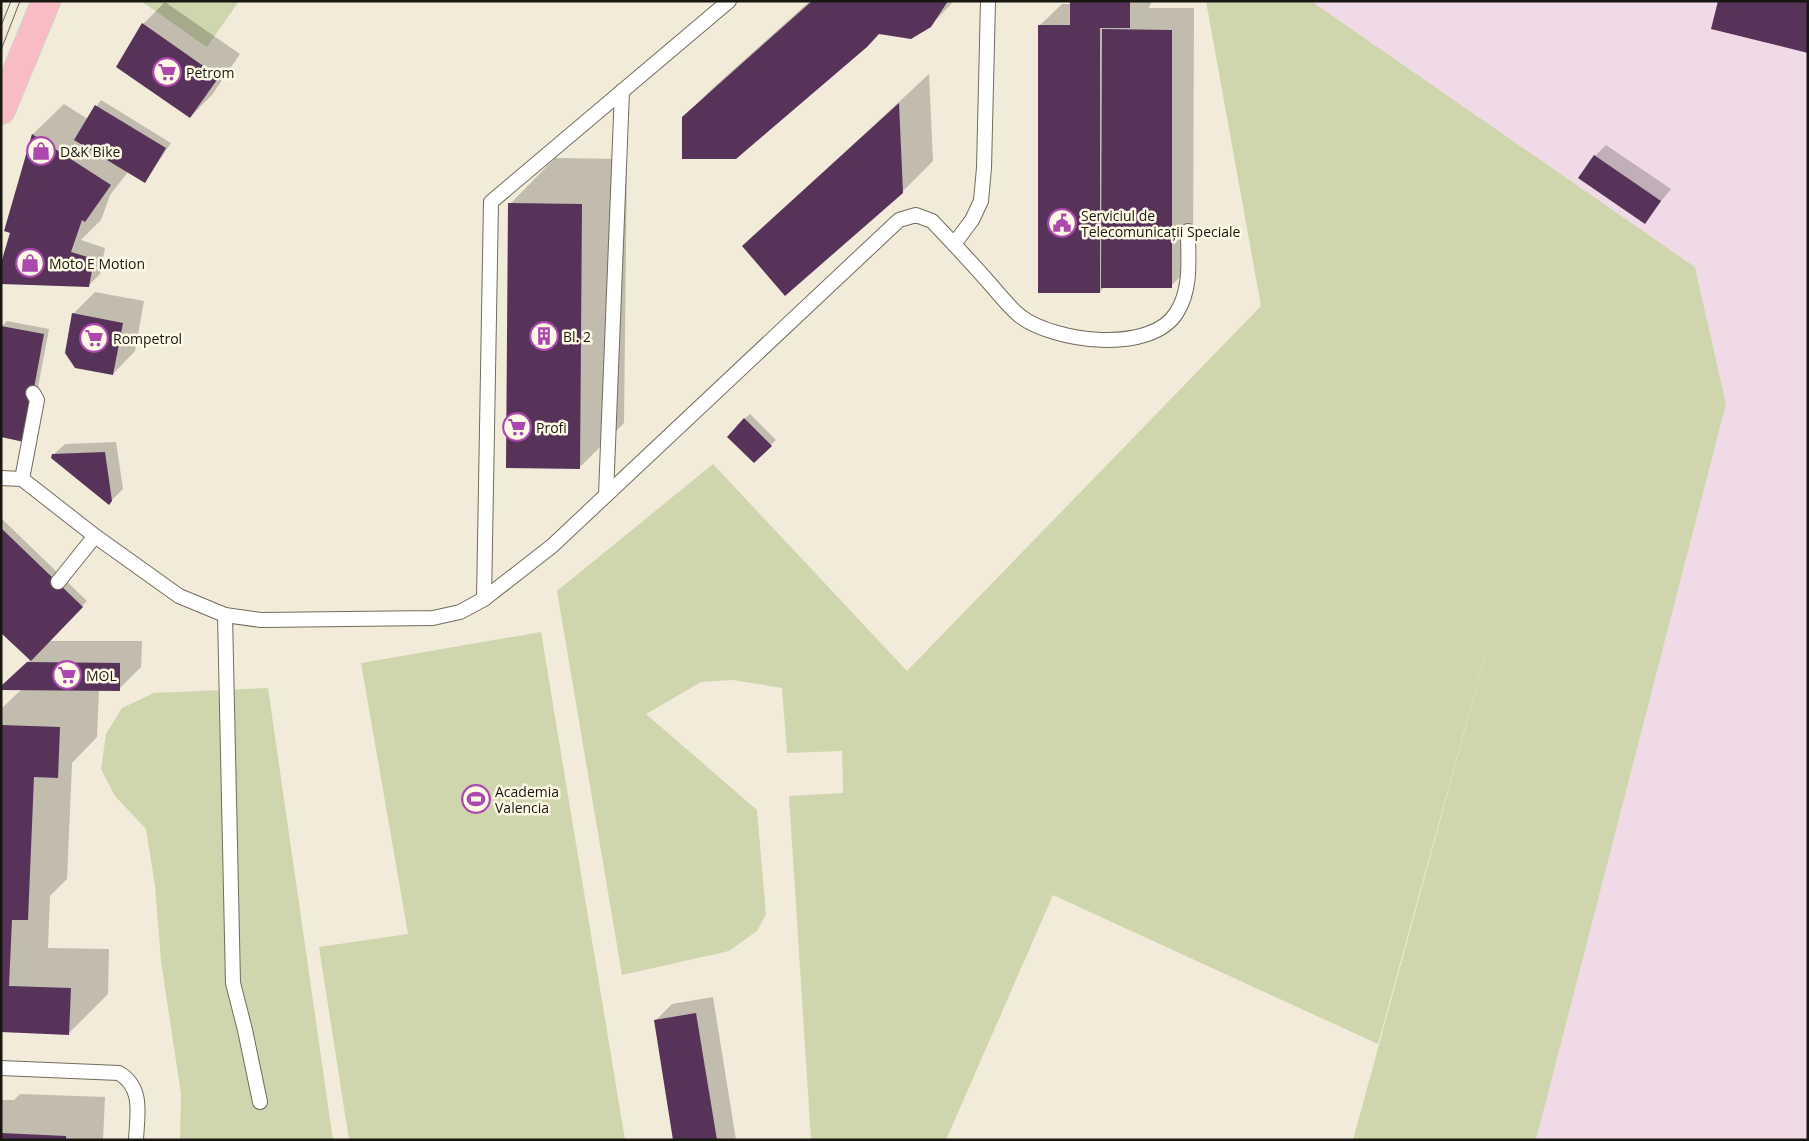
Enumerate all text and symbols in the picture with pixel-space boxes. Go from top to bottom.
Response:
supermarket icon: Petrom [152,57,182,87]
place label: Petrom [186,63,234,82]
shop icon: D&K Bike [26,136,56,166]
place label: D&K Bike [60,142,121,161]
place label: Serviciul de Telecomunicații Speciale [1081,206,1241,241]
public building icon: Serviciul de Telecomunicații Speciale [1047,208,1077,238]
shop icon: Moto E Motion [15,248,45,278]
place label: Moto E Motion [49,254,145,273]
building icon: Bl. 2 [529,321,559,351]
supermarket icon: Rompetrol [79,323,109,353]
place label: Bl. 2 [563,327,591,346]
place label: Rompetrol [113,329,182,348]
supermarket icon: Profi [502,412,532,442]
place label: Profi [536,418,567,437]
supermarket icon: MOL [52,660,82,690]
place label: MOL [86,666,117,685]
place label: Academia Valencia [495,782,559,817]
sports icon: Academia Valencia [461,784,491,814]

